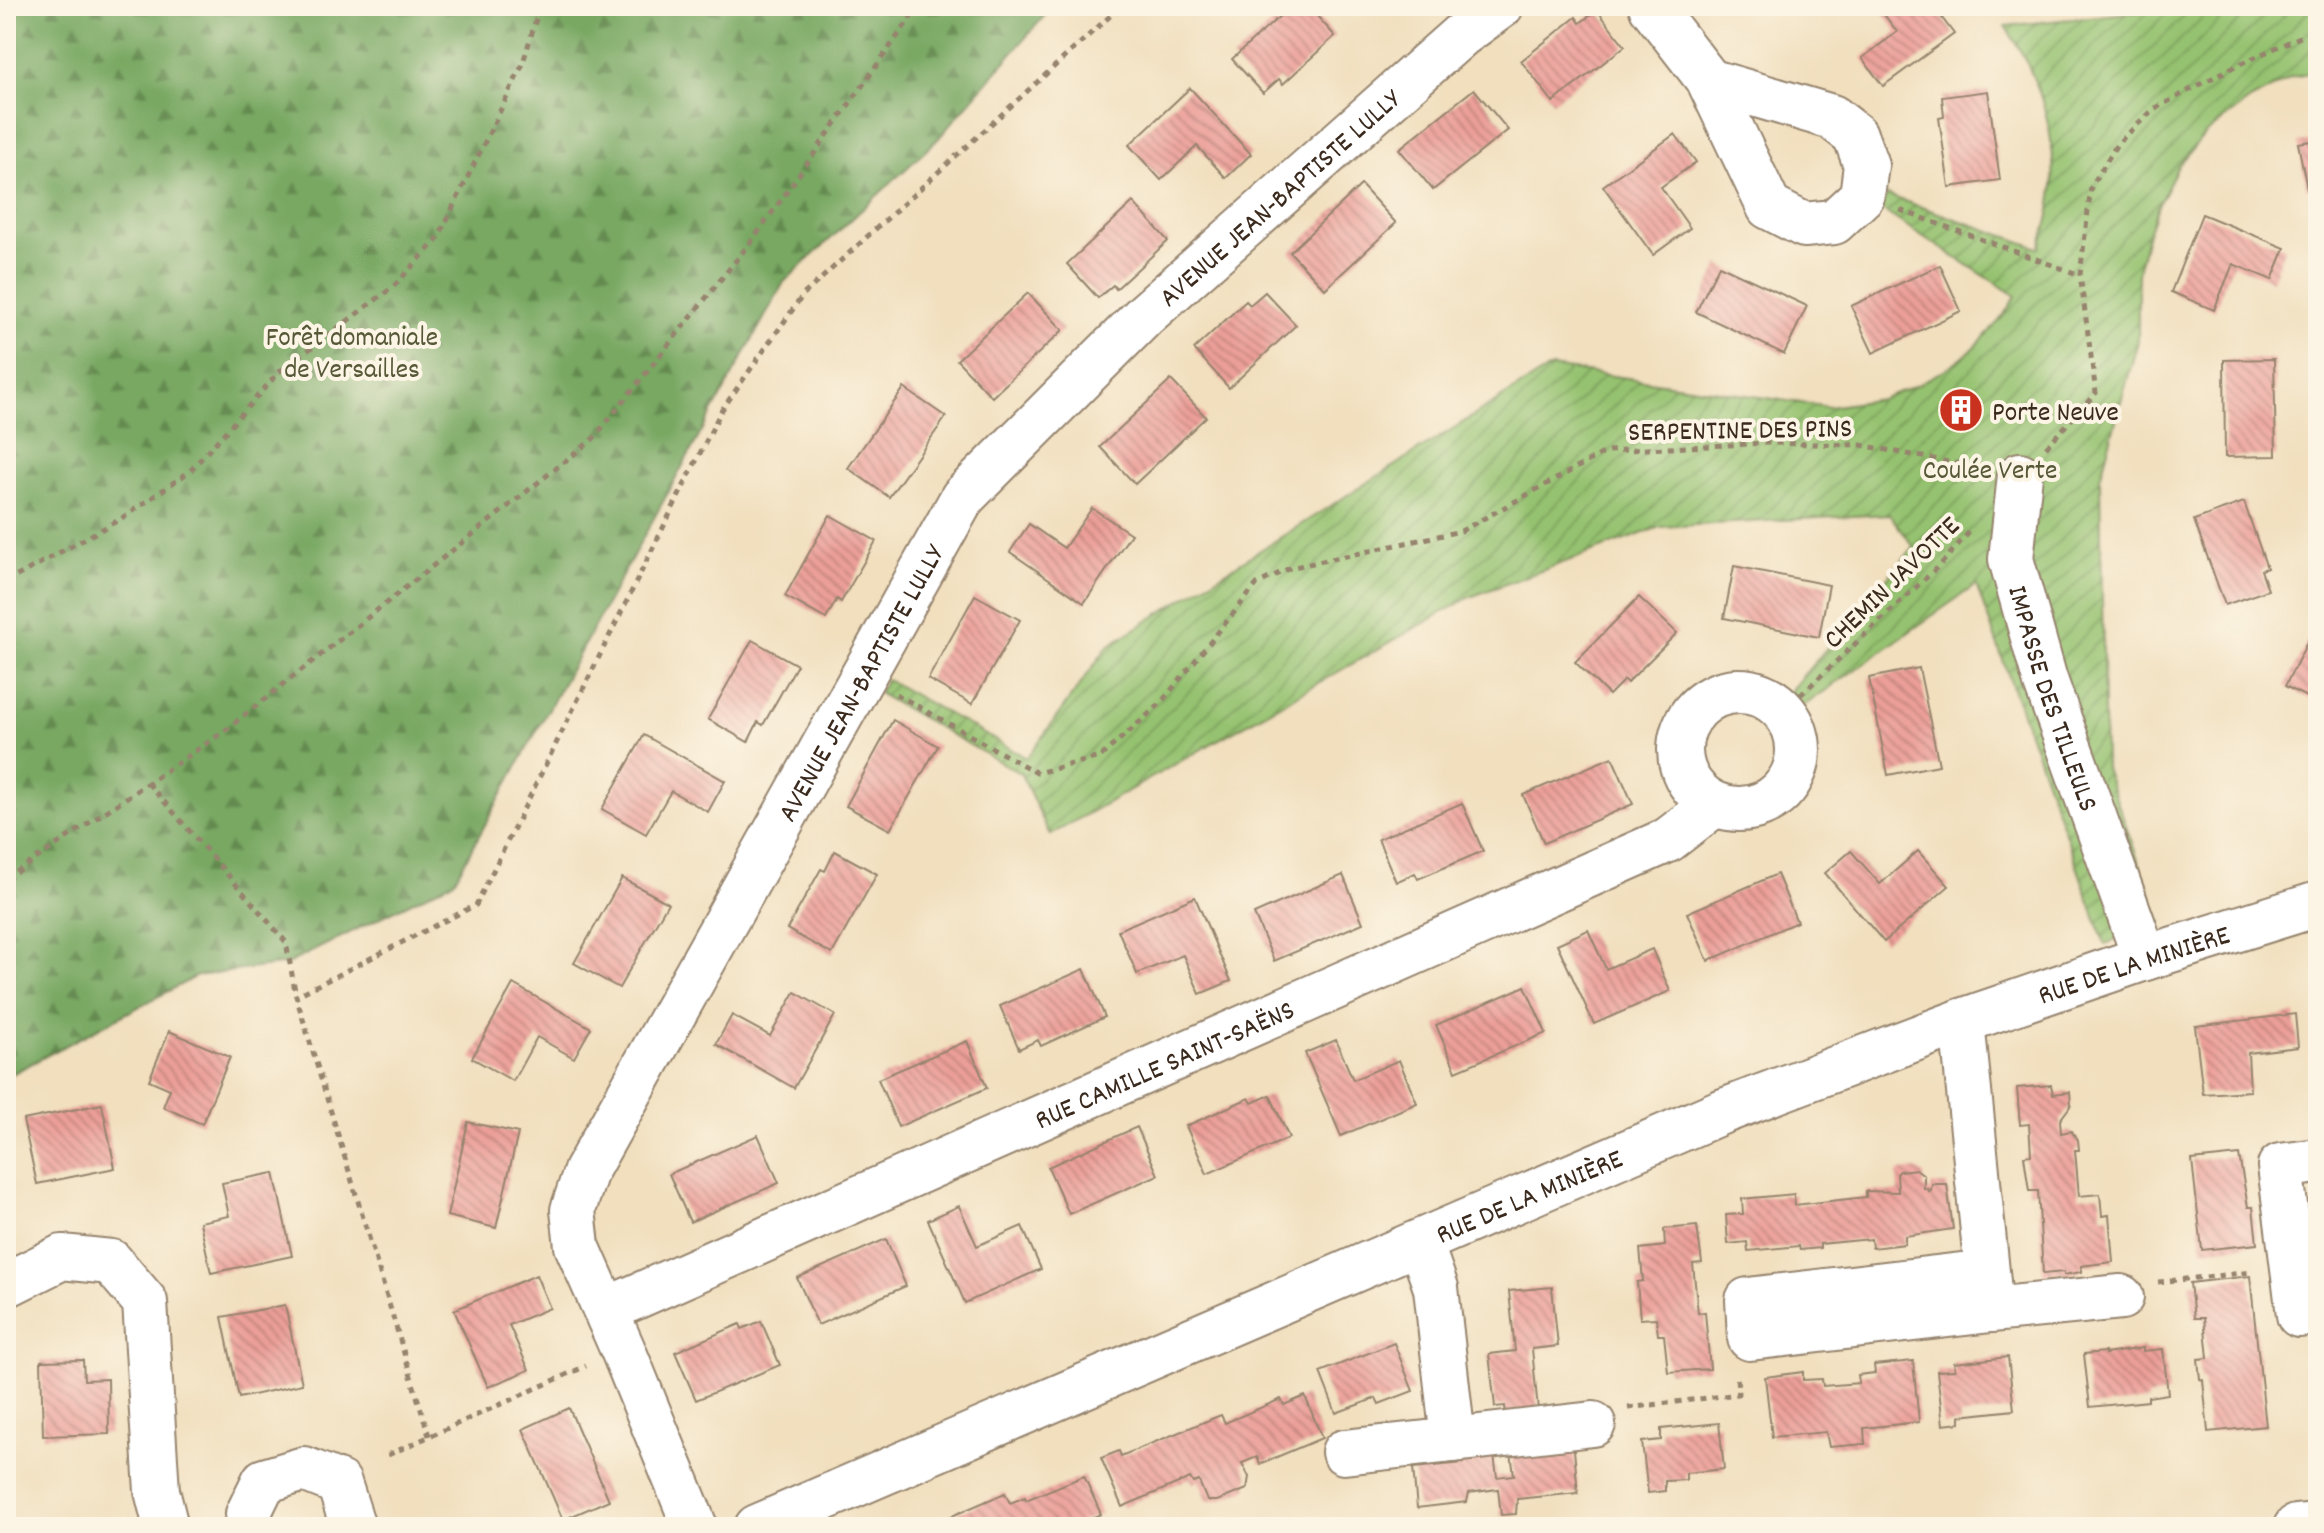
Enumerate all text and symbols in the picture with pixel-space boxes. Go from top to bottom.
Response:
street label: AVENUE JEAN-BAPTISTE LULLY [1152,82,1412,319]
park label: Forêt domaniale de Versailles [266,320,438,392]
building icon: Porte Neuve [1937,386,1985,434]
place label: Porte Neuve [1992,395,2119,435]
street label: SERPENTINE DES PINS [1628,411,1853,455]
park label: Coulée Verte [1923,453,2057,493]
street label: CHEMIN JAVOTTE [1816,509,1971,660]
street label: AVENUE JEAN-BAPTISTE LULLY [770,538,958,831]
street label: IMPASSE DES TILLEULS [1994,582,2106,818]
street label: RUE DE LA MINIÈRE [2034,918,2236,1018]
street label: RUE CAMILLE SAINT-SAËNS [1030,993,1302,1143]
street label: RUE DE LA MINIÈRE [1431,1141,1630,1257]

